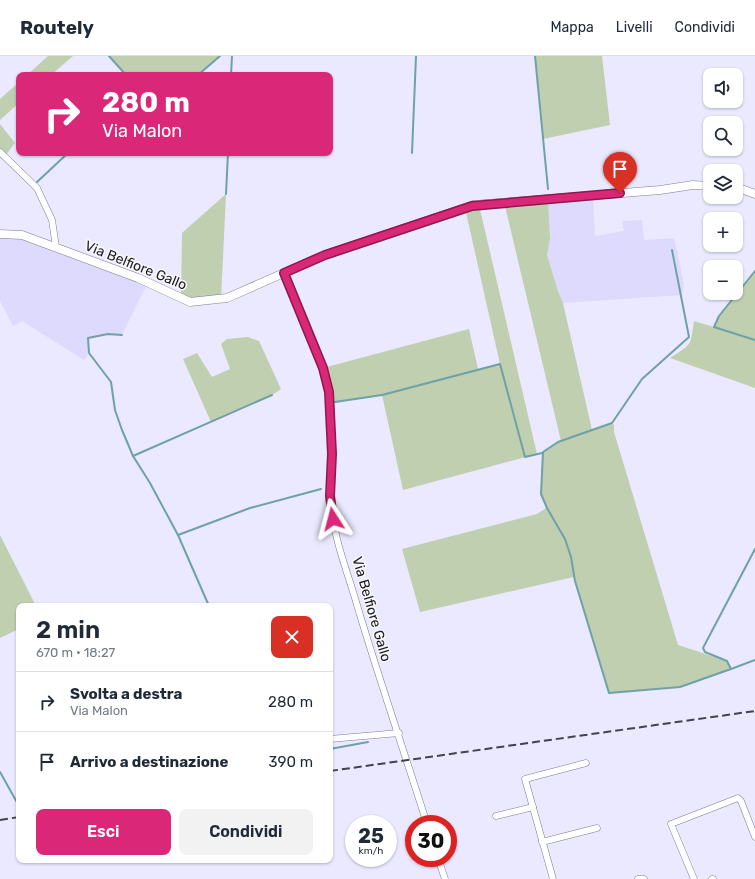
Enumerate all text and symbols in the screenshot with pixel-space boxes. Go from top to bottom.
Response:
text: Routely [20,16,94,39]
text: Mappa [550,19,594,36]
text: Livelli [616,19,653,36]
text: Condividi [675,19,735,36]
map controls [703,68,743,300]
button: sound [703,68,743,108]
text: 280 m [102,86,190,119]
icon: right [36,88,88,140]
button: search [703,116,743,156]
text: Via Malon [102,120,182,142]
pin [603,152,637,193]
icon: arrive [609,158,631,180]
button: layers [703,164,743,204]
button: + [703,212,743,252]
street label: Via Belfiore Gallo [82,237,189,294]
button: − [703,260,743,300]
position arrow [312,498,354,540]
street label: Via Belfiore Gallo [348,555,395,664]
text: 2 min [36,616,100,644]
button: close [271,616,313,658]
text: 670 m · 18:27 [36,645,115,660]
text: Svolta a destra [70,685,182,703]
icon: right [36,691,58,713]
text: 280 m [268,693,313,711]
text: Via Malon [70,703,128,718]
icon: arrive [36,751,58,773]
text: Arrivo a destinazione [70,753,228,771]
text: 390 m [269,753,313,771]
button: Esci [36,809,171,855]
button: Condividi [179,809,313,855]
speed limit sign: 30 [405,815,457,867]
text: 25 [358,824,384,848]
text: km/h [359,845,383,857]

